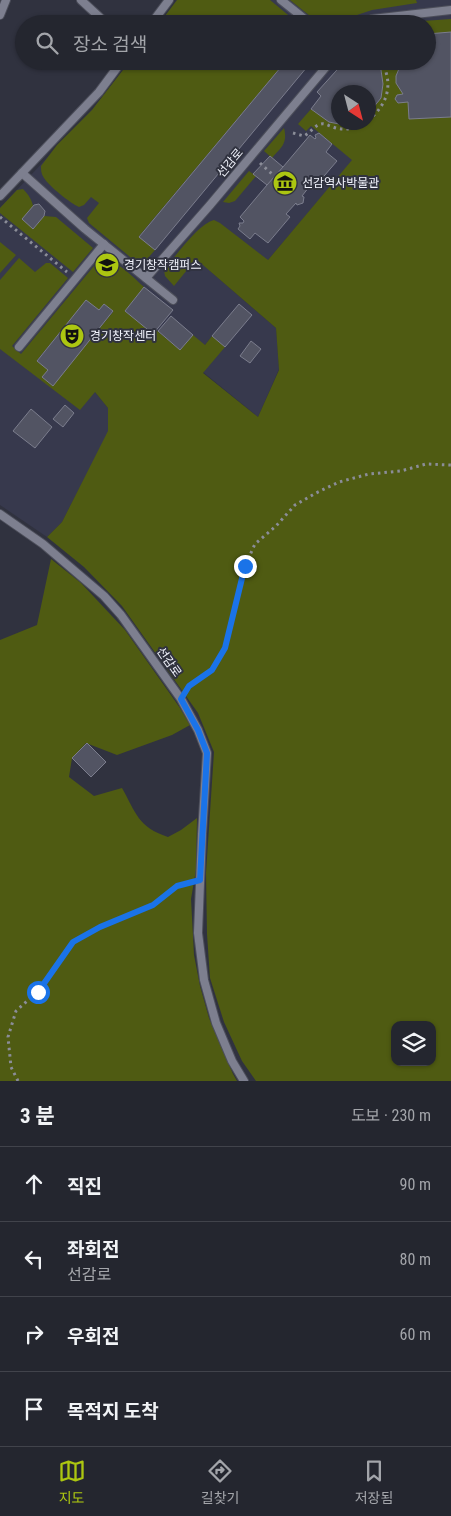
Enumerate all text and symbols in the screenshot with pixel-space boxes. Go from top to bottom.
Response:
search box [15,15,436,70]
icon: search [33,29,61,57]
text: 장소 검색 [73,33,147,56]
north arrow [331,85,376,130]
street label: 선감로 [214,146,246,180]
museum icon: 선감역사박물관 [272,170,298,196]
place label: 선감역사박물관 [302,176,379,190]
school or university icon: 경기창작캠퍼스 [94,252,120,278]
place label: 경기창작캠퍼스 [124,258,201,272]
theatre icon: 경기창작센터 [59,323,85,349]
place label: 경기창작센터 [90,329,156,343]
route end [234,555,257,578]
street label: 선감로 [154,644,184,680]
route start [27,981,50,1004]
map controls [391,1021,436,1066]
button: layers [391,1021,436,1066]
text: 3 분 [20,1104,55,1128]
text: 도보 · 230 m [351,1106,431,1125]
icon: ahead [20,1170,48,1198]
text: 직진 [67,1175,102,1198]
text: 90 m [399,1175,431,1194]
text: 좌회전 [67,1238,119,1261]
icon: left [20,1245,48,1273]
text: 80 m [399,1250,431,1269]
text: 선감로 [67,1265,111,1284]
icon: right [20,1320,48,1348]
text: 우회전 [67,1325,119,1348]
text: 60 m [399,1325,431,1344]
icon: arrive [20,1395,48,1423]
text: 목적지 도착 [67,1400,159,1423]
tab: 지도 [58,1457,86,1507]
tab: 길찾기 [201,1457,239,1507]
tab: 저장됨 [355,1457,393,1507]

